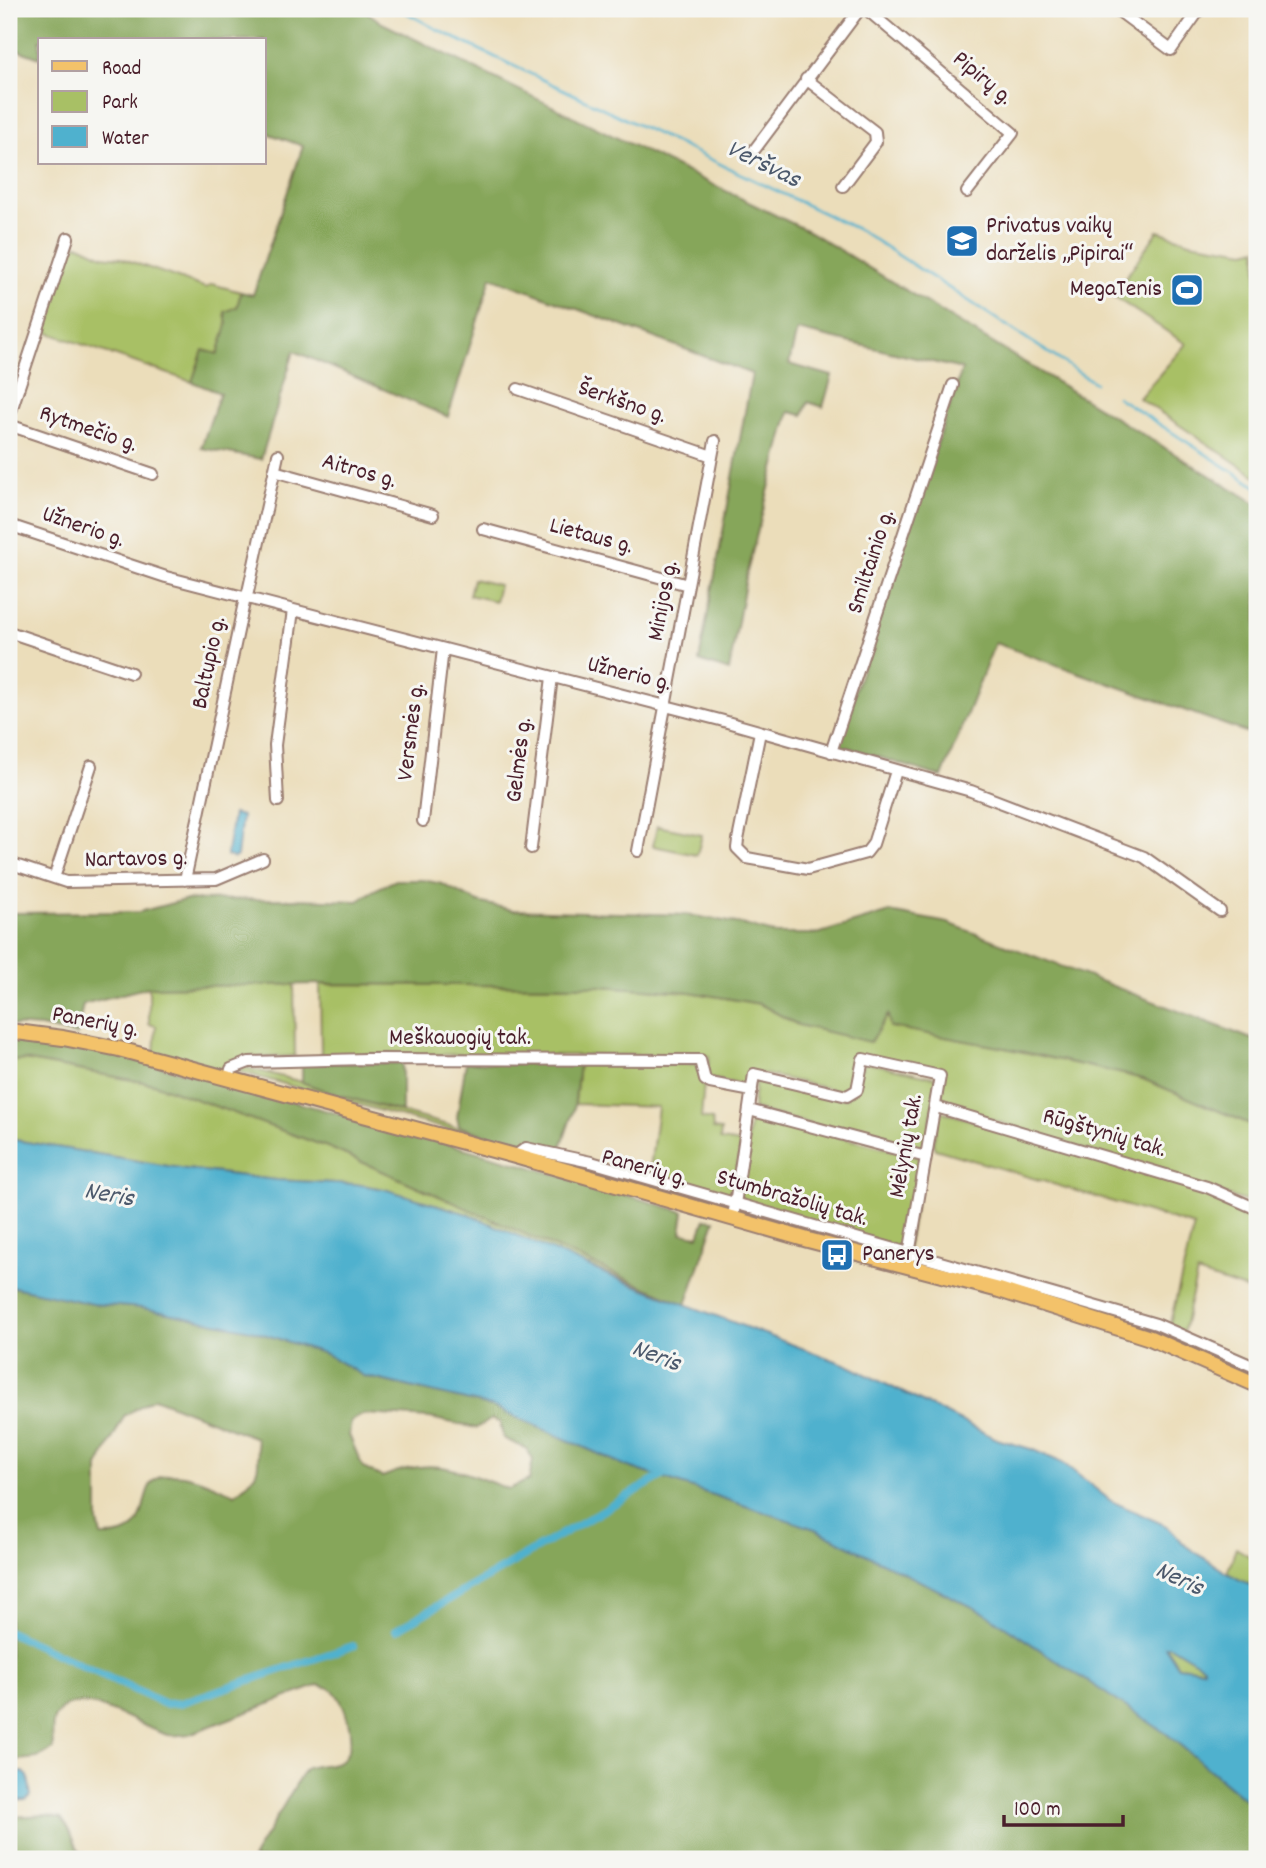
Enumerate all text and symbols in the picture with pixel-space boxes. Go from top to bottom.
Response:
legend [38,38,266,164]
street label: Pipirų g. [944,43,1020,115]
text: Road [102,55,141,85]
text: Park [102,89,138,119]
text: Water [102,125,149,155]
water label: Veršvas [719,131,807,199]
place label: Privatus vaikų darželis „Pipirai“ [986,210,1133,272]
school or university icon: Privatus vaikų darželis „Pipirai“ [943,222,981,260]
sports icon: MegaTenis [1168,271,1206,309]
place label: MegaTenis [1070,273,1162,307]
street label: Šerkšno g. [573,372,671,434]
street label: Rytmečio g. [34,397,142,463]
street label: Aitros g. [318,445,400,499]
street label: Užnerio g. [37,498,129,558]
street label: Smiltainio g. [839,505,905,619]
street label: Lietaus g. [545,510,637,564]
street label: Minijos g. [640,558,688,644]
street label: Baltupio g. [184,614,236,712]
street label: Užnerio g. [583,648,675,702]
street label: Versmės g. [389,681,435,783]
street label: Gelmės g. [498,716,542,804]
street label: Nartavos g. [84,842,188,878]
street label: Panerių g. [49,998,141,1048]
street label: Meškauogių tak. [389,1022,531,1056]
street label: Mėlynių tak. [881,1091,933,1201]
street label: Rūgštynių tak. [1038,1100,1170,1168]
street label: Panerių g. [597,1141,691,1197]
street label: Stumbražolių tak. [712,1161,872,1237]
water label: Neris [81,1173,138,1219]
bus stop icon: Panerys [818,1236,856,1274]
place label: Panerys [862,1238,935,1272]
water label: Neris [626,1331,687,1384]
water label: Neris [1149,1553,1210,1608]
scale bar [1004,1784,1122,1828]
text: 100 m [1014,1796,1061,1826]

